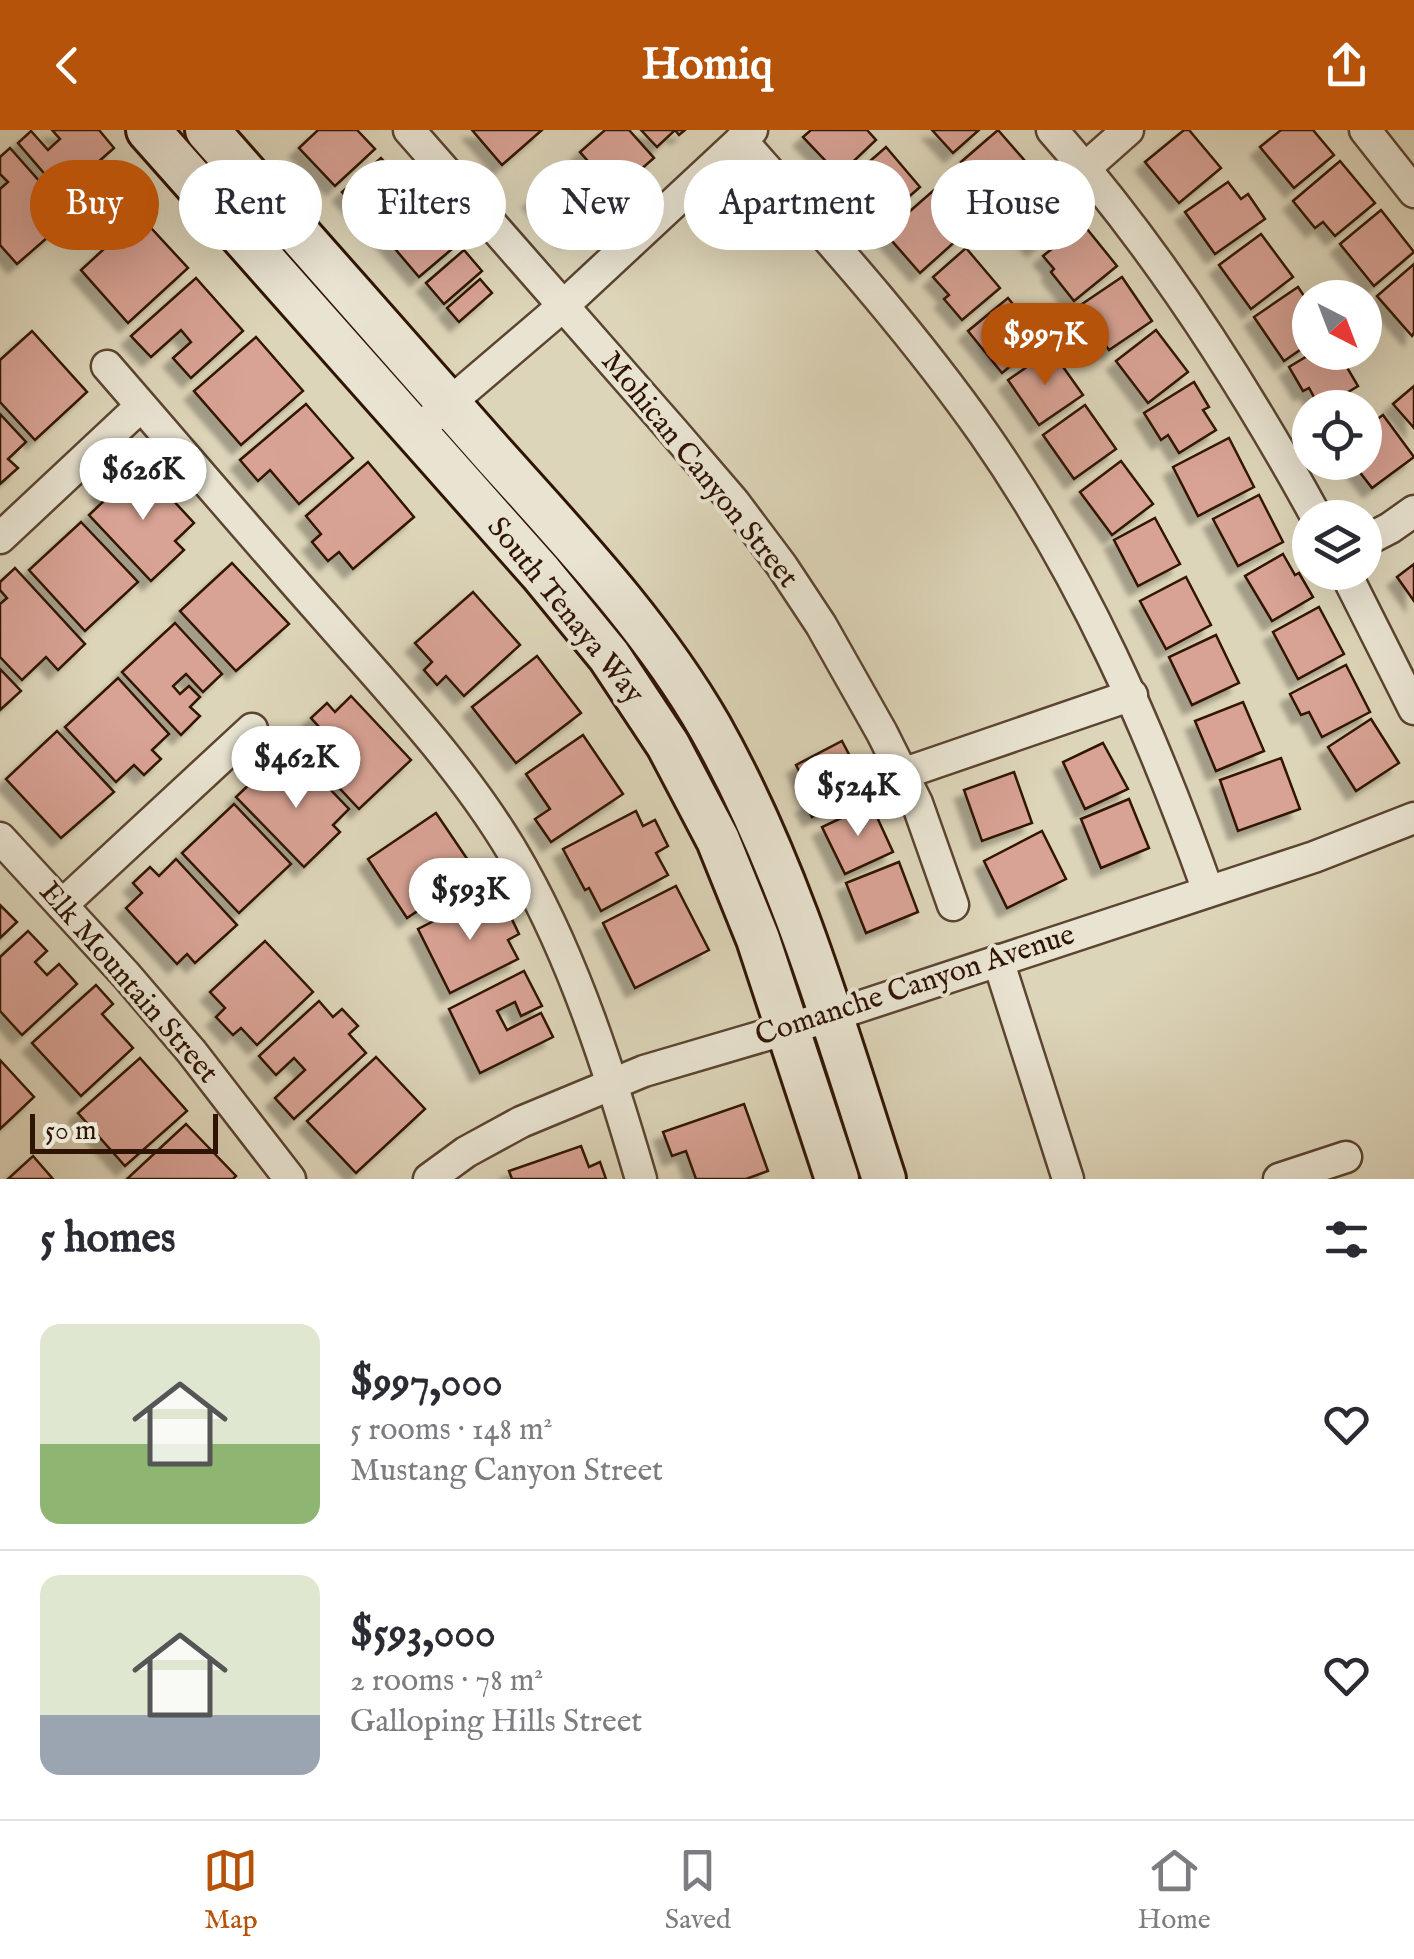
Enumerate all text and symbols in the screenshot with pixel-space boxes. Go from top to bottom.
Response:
text: Homiq [641,37,773,94]
icon: back [40,38,95,93]
icon: share [1319,38,1374,93]
chip: Buy [30,160,159,250]
chip: Rent [179,160,322,250]
chip: Filters [342,160,506,250]
chip: New [526,160,664,250]
chip: Apartment [684,160,911,250]
chip: House [931,160,1095,250]
north arrow [1292,280,1382,370]
map controls [1292,280,1382,590]
pin: $997K [975,303,1115,388]
text: $997K [1003,315,1087,356]
street label: Mohican Canyon Street [592,344,806,596]
button: locate [1292,390,1382,480]
pin: $626K [73,438,213,523]
text: $626K [102,450,184,491]
button: layers [1292,500,1382,590]
street label: South Tenaya Way [478,510,652,712]
pin: $462K [226,726,366,811]
text: $462K [253,738,339,779]
pin: $524K [788,754,928,839]
text: $524K [816,766,900,807]
pin: $593K [400,858,540,943]
text: $593K [431,870,509,911]
street label: Elk Mountain Street [30,874,226,1092]
street label: Comanche Canyon Avenue [751,916,1079,1056]
scale bar [30,1109,218,1154]
text: 50 m [45,1114,97,1149]
icon: filters [1319,1212,1374,1267]
text: 5 homes [40,1213,176,1266]
text: $997,000 [350,1357,503,1410]
icon: home [120,1364,240,1484]
icon: heart [1319,1397,1374,1452]
text: 5 rooms · 148 m² [350,1410,553,1451]
text: Mustang Canyon Street [350,1451,663,1492]
text: $593,000 [350,1608,496,1661]
icon: home [120,1615,240,1735]
icon: heart [1319,1648,1374,1703]
text: 2 rooms · 78 m² [350,1661,543,1702]
text: Galloping Hills Street [350,1702,642,1743]
tab: Map [203,1843,258,1938]
tab: Saved [665,1843,731,1938]
tab: Home [1138,1843,1211,1938]

